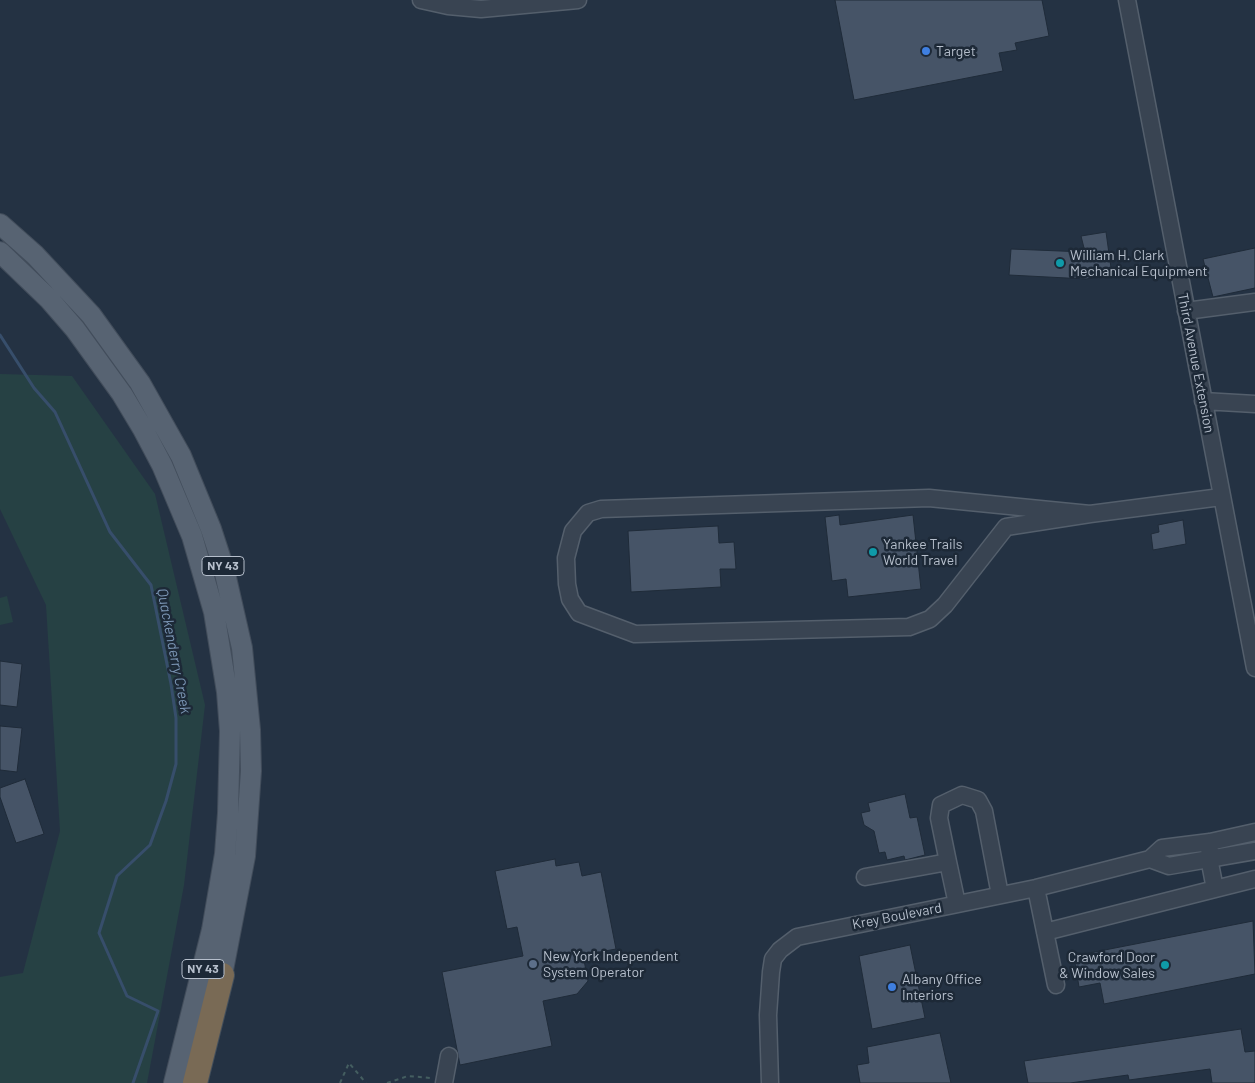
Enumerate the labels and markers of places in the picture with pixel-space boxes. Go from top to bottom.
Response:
place label: Target [936,43,976,59]
marker: Target [920,45,932,57]
place label: William H. Clark Mechanical Equipment [1070,247,1208,280]
marker: William H. Clark Mechanical Equipment [1054,257,1066,269]
place label: Yankee Trails World Travel [883,536,962,568]
marker: Yankee Trails World Travel [867,546,879,558]
place label: New York Independent System Operator [543,948,679,980]
place label: Crawford Door & Window Sales [1059,949,1155,982]
marker: New York Independent System Operator [527,958,539,970]
marker: Crawford Door & Window Sales [1159,959,1171,971]
place label: Albany Office Interiors [902,971,982,1004]
marker: Albany Office Interiors [886,981,898,993]

